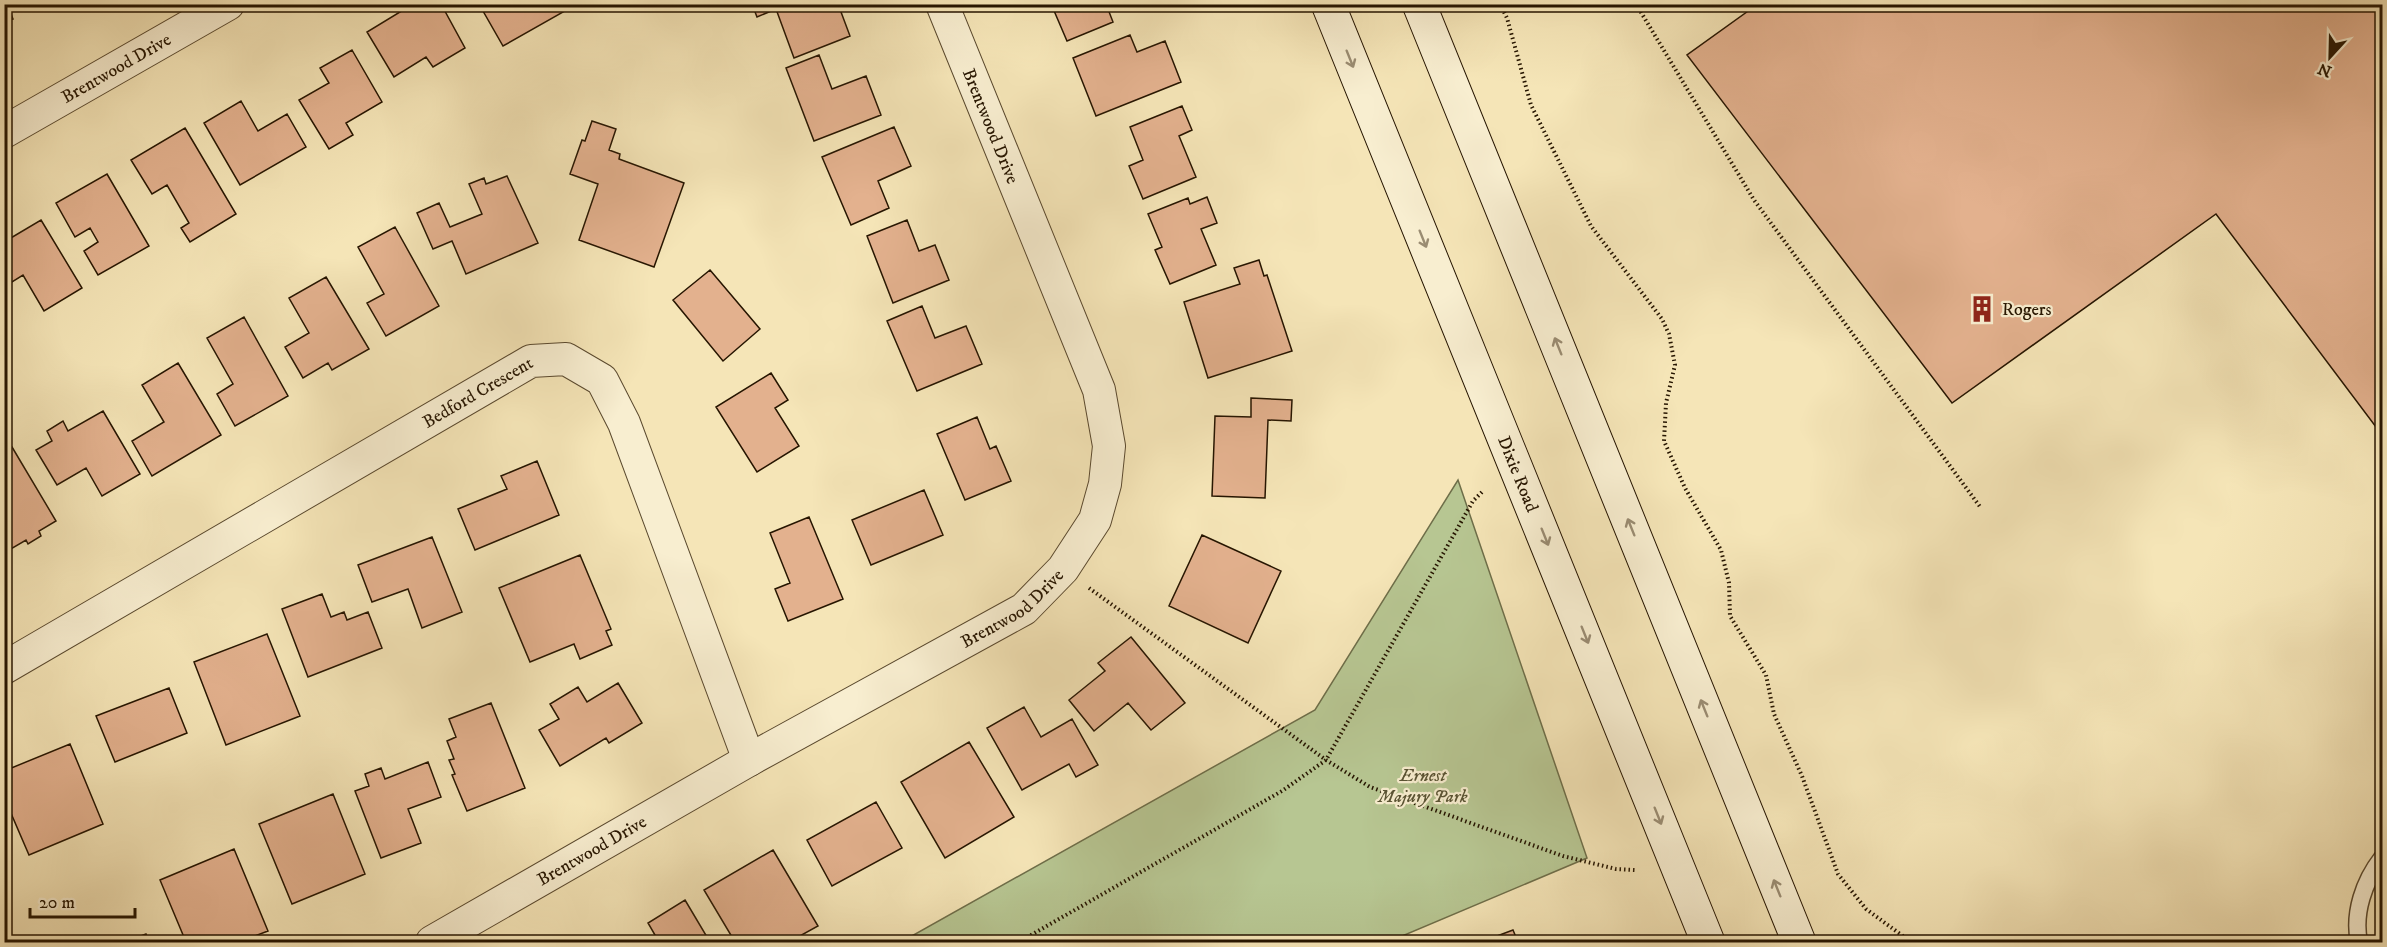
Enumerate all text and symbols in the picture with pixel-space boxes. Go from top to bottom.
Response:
north arrow [2300,27,2360,87]
street label: Brentwood Drive [58,29,175,109]
one-way arrow [1345,49,1356,67]
text: N [2315,58,2335,82]
street label: Brentwood Drive [957,65,1023,187]
one-way arrow [1418,230,1429,248]
building icon: Rogers [1967,294,1997,324]
place label: Rogers [2002,299,2052,321]
one-way arrow [1552,337,1563,356]
street label: Bedford Crescent [419,352,537,434]
street label: Dixie Road [1492,433,1543,516]
one-way arrow [1625,518,1636,536]
one-way arrow [1540,527,1551,545]
street label: Brentwood Drive [957,565,1069,653]
one-way arrow [1580,626,1591,644]
one-way arrow [1698,699,1709,717]
park label: Ernest Majury Park [1376,765,1468,808]
one-way arrow [1653,807,1664,825]
street label: Brentwood Drive [533,811,651,891]
one-way arrow [1771,880,1782,898]
scale bar [30,881,135,919]
text: 20 m [39,892,75,914]

